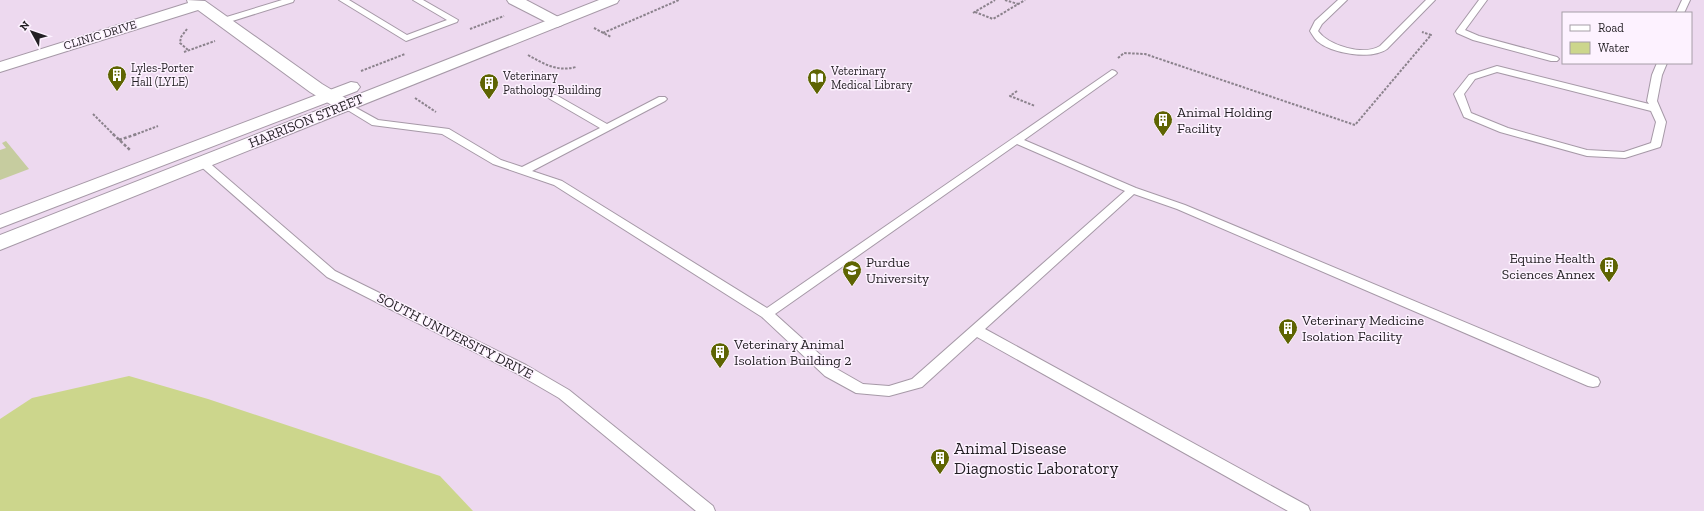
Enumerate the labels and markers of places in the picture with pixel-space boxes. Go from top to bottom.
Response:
place label: Lyles-Porter Hall (LYLE) [131,61,194,89]
building icon: Lyles-Porter Hall (LYLE) [106,64,128,92]
place label: Veterinary Medical Library [830,64,913,92]
library icon: Veterinary Medical Library [806,67,828,95]
place label: Veterinary Pathology Building [502,69,602,97]
building icon: Veterinary Pathology Building [478,72,500,100]
place label: Animal Holding Facility [1177,104,1273,137]
building icon: Animal Holding Facility [1152,109,1174,137]
place label: Equine Health Sciences Annex [1502,250,1595,283]
place label: Purdue University [866,254,930,287]
building icon: Equine Health Sciences Annex [1598,255,1620,283]
school or university icon: Purdue University [841,259,863,287]
place label: Veterinary Medicine Isolation Facility [1301,312,1425,345]
building icon: Veterinary Medicine Isolation Facility [1277,317,1299,345]
place label: Veterinary Animal Isolation Building 2 [733,336,851,369]
building icon: Veterinary Animal Isolation Building 2 [709,341,731,369]
place label: Animal Disease Diagnostic Laboratory [954,438,1119,478]
building icon: Animal Disease Diagnostic Laboratory [929,447,951,475]

